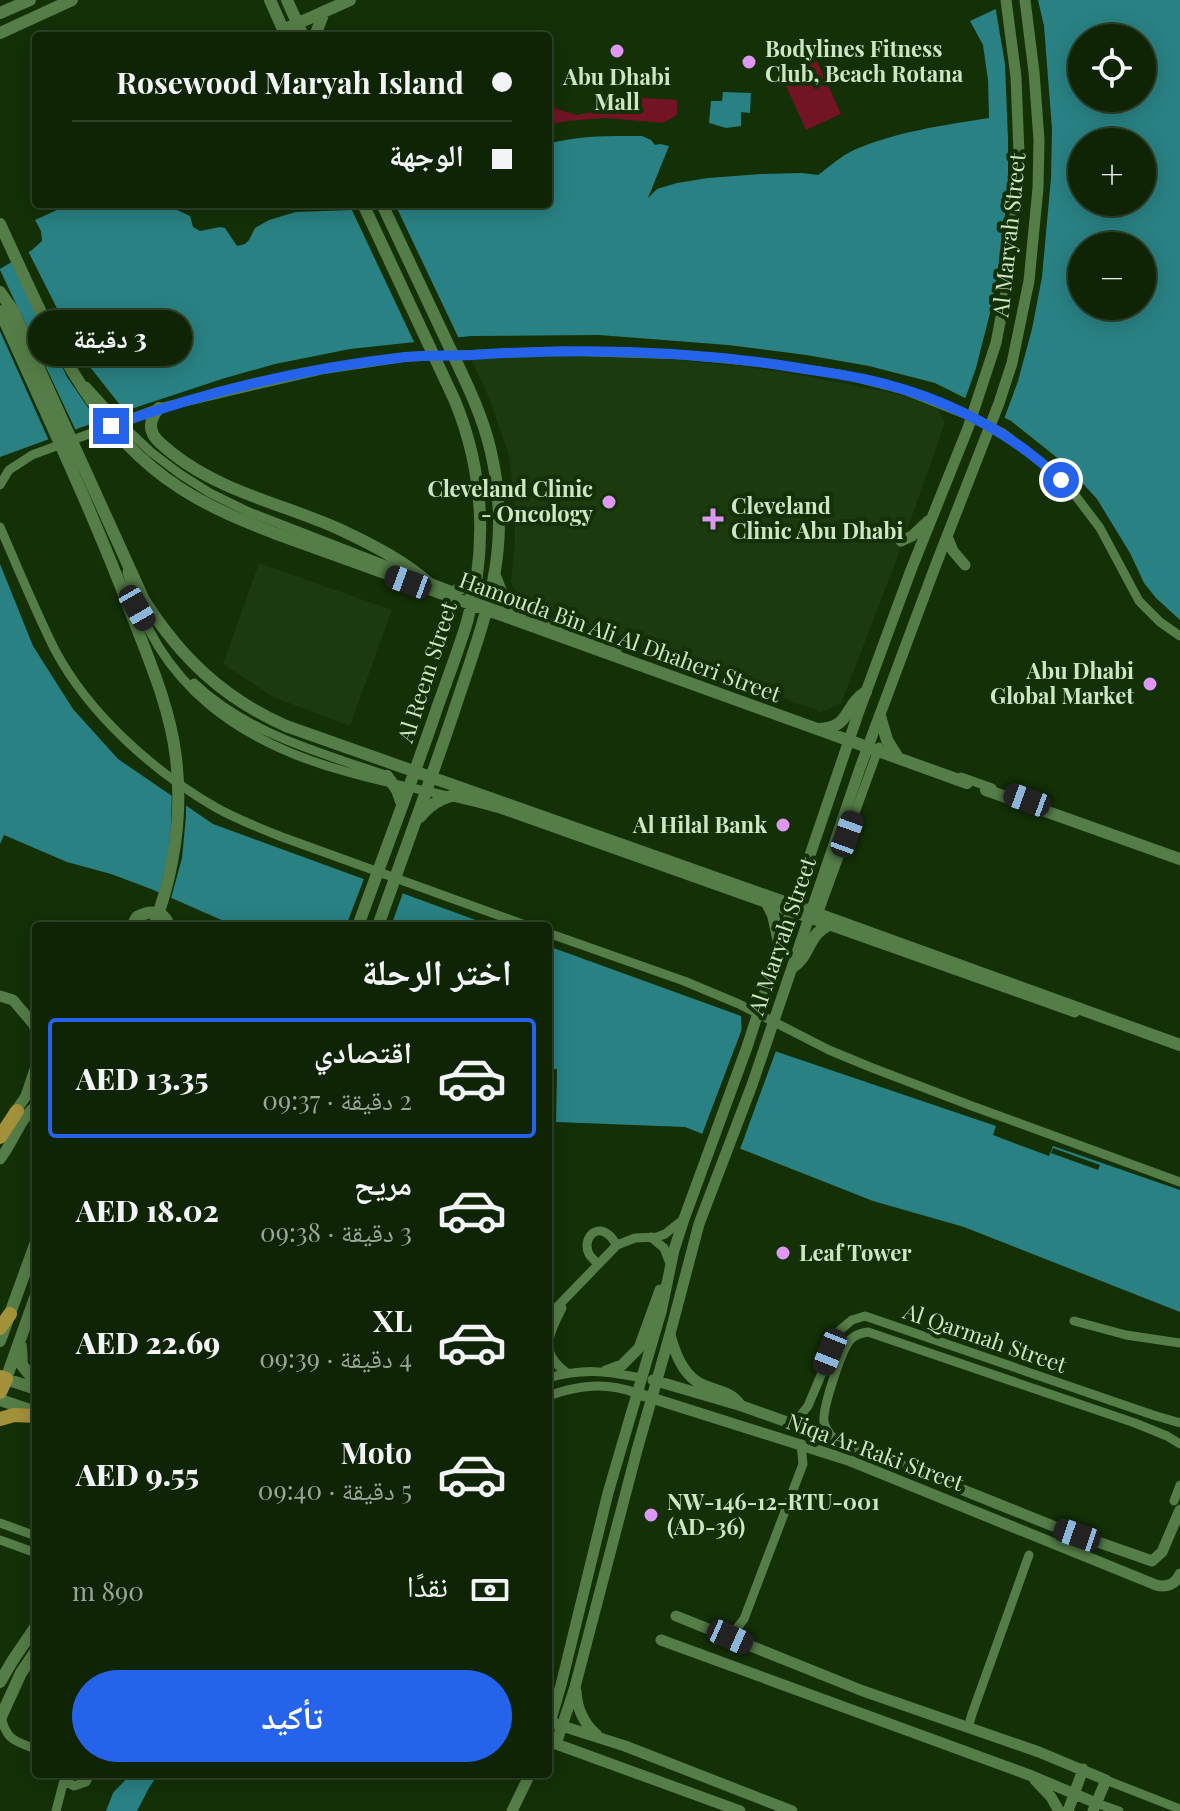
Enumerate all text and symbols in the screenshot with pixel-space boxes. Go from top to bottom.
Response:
map controls [1068,24,1156,320]
button: locate [1068,24,1156,112]
place label: Bodylines Fitness Club, Beach Rotana [765,33,964,88]
marker: Abu Dhabi Mall [608,42,626,60]
marker: Bodylines Fitness Club, Beach Rotana [740,53,758,71]
place label: Abu Dhabi Mall [562,61,671,116]
text: Rosewood Maryah Island [116,62,464,102]
button: + [1068,128,1156,216]
text: الوجهة [389,134,464,174]
street label: Al Maryah Street [984,150,1032,319]
button: − [1068,232,1156,320]
callout: 3 دقيقة [29,310,193,366]
text: 3 دقيقة [73,320,147,355]
route end [93,408,129,444]
route start [1043,462,1079,498]
place label: Cleveland Clinic - Oncology [427,473,594,528]
place label: Cleveland Clinic Abu Dhabi [731,490,903,545]
marker: Cleveland Clinic - Oncology [600,493,618,511]
marker: Cleveland Clinic Abu Dhabi [702,508,724,530]
car [381,563,435,601]
street label: Hamouda Bin Ali Al Dhaheri Street [455,564,786,709]
car [115,581,159,635]
street label: Al Reem Street [389,596,463,747]
place label: Abu Dhabi Global Market [990,655,1134,710]
marker: Abu Dhabi Global Market [1141,675,1159,693]
car [1000,781,1054,819]
car [828,807,866,861]
place label: Al Hilal Bank [632,809,767,839]
marker: Al Hilal Bank [774,816,792,834]
street label: Al Maryah Street [740,852,822,1019]
text: اختر الرحلة [362,946,512,994]
text: اقتصادي [314,1031,412,1071]
icon: car [436,1042,508,1114]
text: AED 13.35 [76,1058,208,1098]
text: 2 دقيقة · 09:37 [262,1082,412,1117]
text: مريح [354,1163,412,1203]
icon: car [436,1174,508,1246]
text: AED 18.02 [76,1190,219,1230]
text: 3 دقيقة · 09:38 [260,1214,412,1249]
place label: Leaf Tower [799,1237,912,1267]
marker: Leaf Tower [774,1244,792,1262]
street label: Al Qarmah Street [899,1295,1072,1379]
text: XL [373,1300,412,1340]
icon: car [436,1306,508,1378]
text: AED 22.69 [76,1322,220,1362]
car [810,1325,850,1379]
text: 4 دقيقة · 09:39 [259,1340,412,1375]
street label: Niqa Ar Raki Street [783,1405,969,1497]
text: Moto [340,1432,412,1472]
icon: car [436,1438,508,1510]
text: AED 9.55 [76,1454,199,1494]
text: 5 دقيقة · 09:40 [258,1472,412,1507]
place label: NW-146-12-RTU-001 (AD-36) [667,1486,880,1541]
marker: NW-146-12-RTU-001 (AD-36) [642,1506,660,1524]
car [1050,1516,1104,1554]
text: نقدًا [407,1565,448,1605]
icon: cash [468,1568,512,1612]
text: 890 m [72,1573,144,1608]
car [703,1616,757,1658]
button: تأكيد [72,1670,512,1762]

